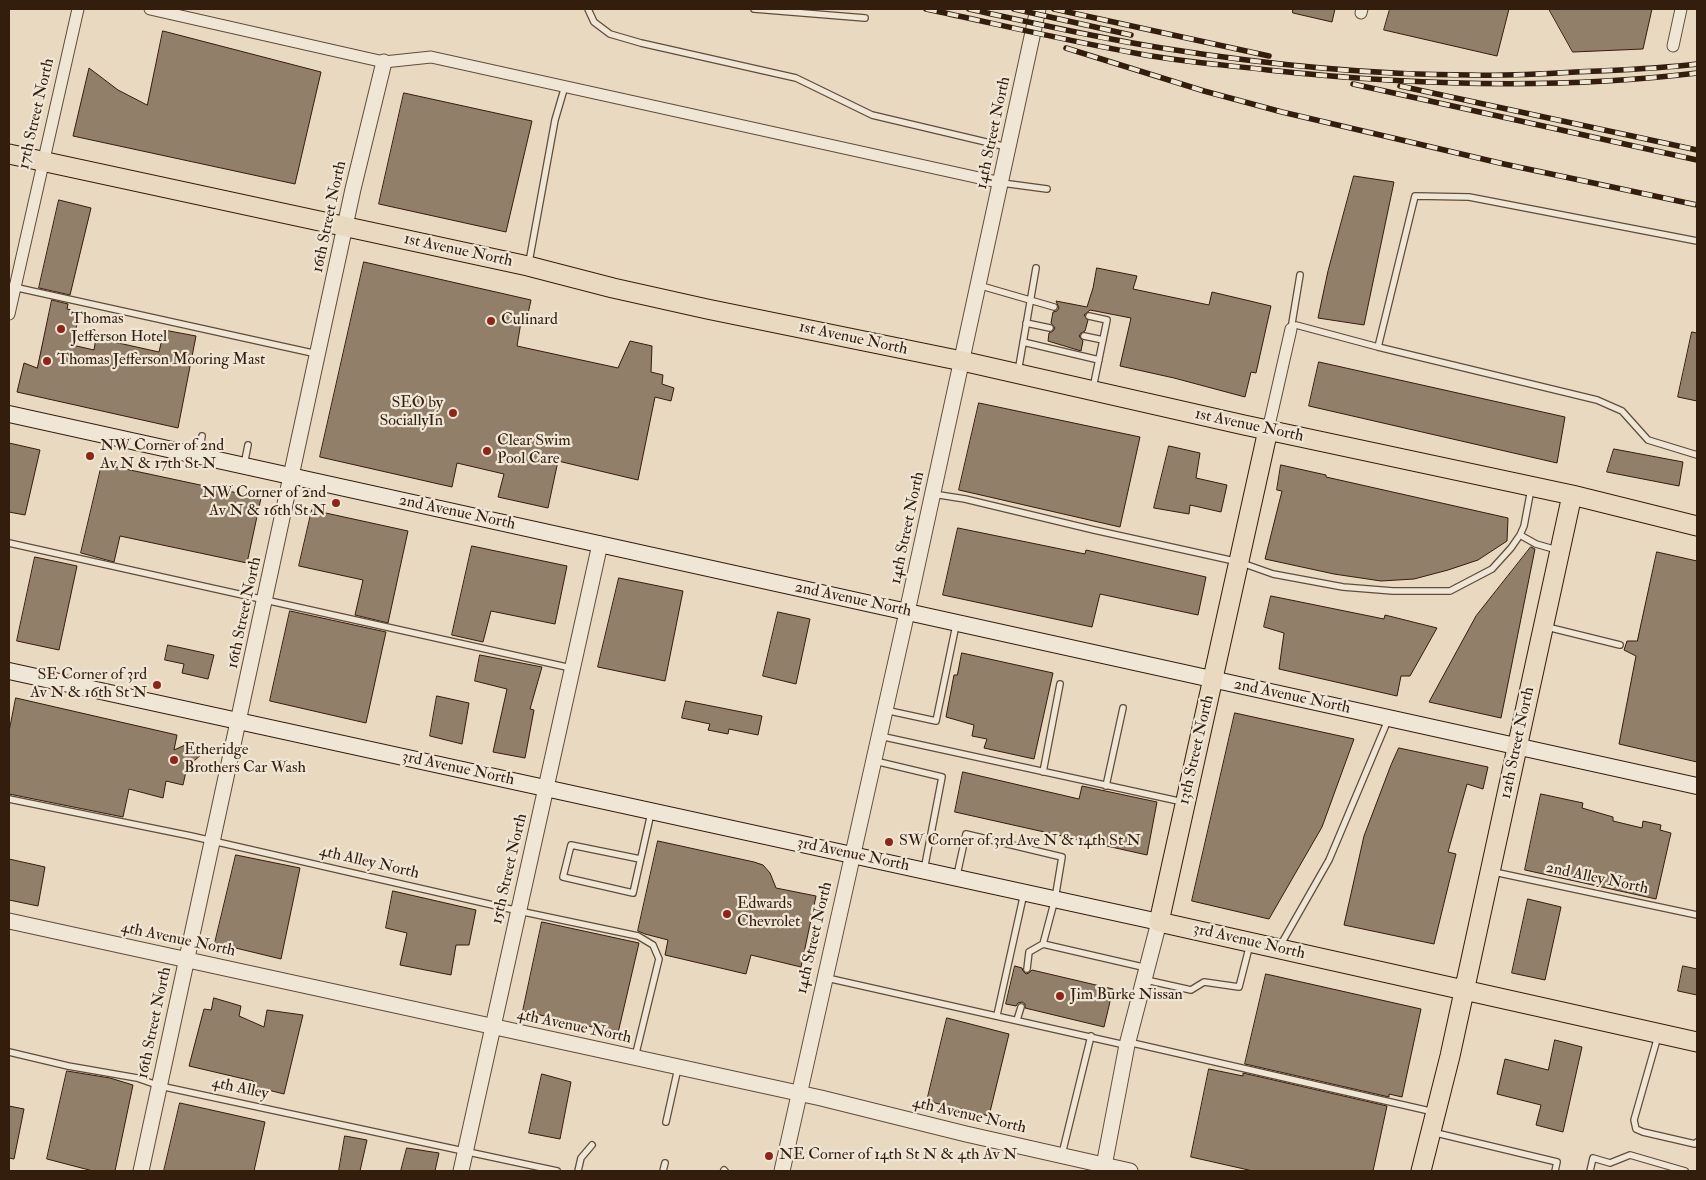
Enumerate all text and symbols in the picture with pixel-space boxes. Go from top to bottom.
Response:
street label: 17th Street North [15,57,59,171]
street label: 14th Street North [973,75,1015,191]
street label: 16th Street North [309,159,351,275]
street label: 1st Avenue North [402,230,514,272]
place label: Thomas Jefferson Hotel [71,310,167,348]
place label: Culinard [501,311,558,331]
marker: Culinard [485,315,497,327]
street label: 1st Avenue North [797,318,909,360]
marker: Thomas Jefferson Hotel [55,323,67,335]
place label: Thomas Jefferson Mooring Mast [57,351,265,371]
marker: Thomas Jefferson Mooring Mast [41,355,53,367]
place label: SEO by SociallyIn [379,394,443,432]
street label: 1st Avenue North [1193,405,1305,447]
marker: SEO by SociallyIn [447,407,459,419]
place label: Clear Swim Pool Care [497,432,571,470]
place label: NW Corner of 2nd Av N & 17th St N [100,437,224,475]
marker: Clear Swim Pool Care [481,445,493,457]
marker: NW Corner of 2nd Av N & 17th St N [84,450,96,462]
street label: 14th Street North [887,470,929,586]
place label: NW Corner of 2nd Av N & 16th St N [202,484,326,522]
street label: 2nd Avenue North [397,491,517,535]
marker: NW Corner of 2nd Av N & 16th St N [330,497,342,509]
street label: 16th Street North [224,555,266,671]
street label: 2nd Avenue North [793,578,913,622]
place label: SE Corner of 3rd Av N & 16th St N [30,666,147,704]
street label: 2nd Avenue North [1232,675,1352,719]
marker: SE Corner of 3rd Av N & 16th St N [151,679,163,691]
street label: 12th Street North [1497,685,1539,801]
street label: 13th Street North [1175,693,1219,807]
place label: Etheridge Brothers Car Wash [184,741,306,779]
street label: 3rd Avenue North [400,748,516,790]
marker: Etheridge Brothers Car Wash [168,754,180,766]
street label: 15th Street North [488,812,532,926]
place label: SW Corner of 3rd Ave N & 14th St N [899,832,1141,852]
street label: 3rd Avenue North [795,834,911,876]
marker: SW Corner of 3rd Ave N & 14th St N [883,836,895,848]
street label: 4th Alley North [317,842,421,884]
street label: 2nd Alley North [1544,859,1650,899]
street label: 14th Street North [793,880,837,996]
place label: Edwards Chevrolet [737,895,800,933]
marker: Edwards Chevrolet [721,908,733,920]
street label: 4th Avenue North [119,919,237,961]
street label: 3rd Avenue North [1191,920,1307,964]
street label: 16th Street North [134,965,176,1081]
place label: Jim Burke Nissan [1070,986,1183,1006]
marker: Jim Burke Nissan [1054,990,1066,1002]
street label: 4th Avenue North [515,1006,633,1048]
street label: 4th Alley [210,1074,270,1104]
street label: 4th Avenue North [910,1094,1028,1138]
place label: NE Corner of 14th St N & 4th Av N [779,1146,1017,1166]
marker: NE Corner of 14th St N & 4th Av N [763,1150,775,1162]

